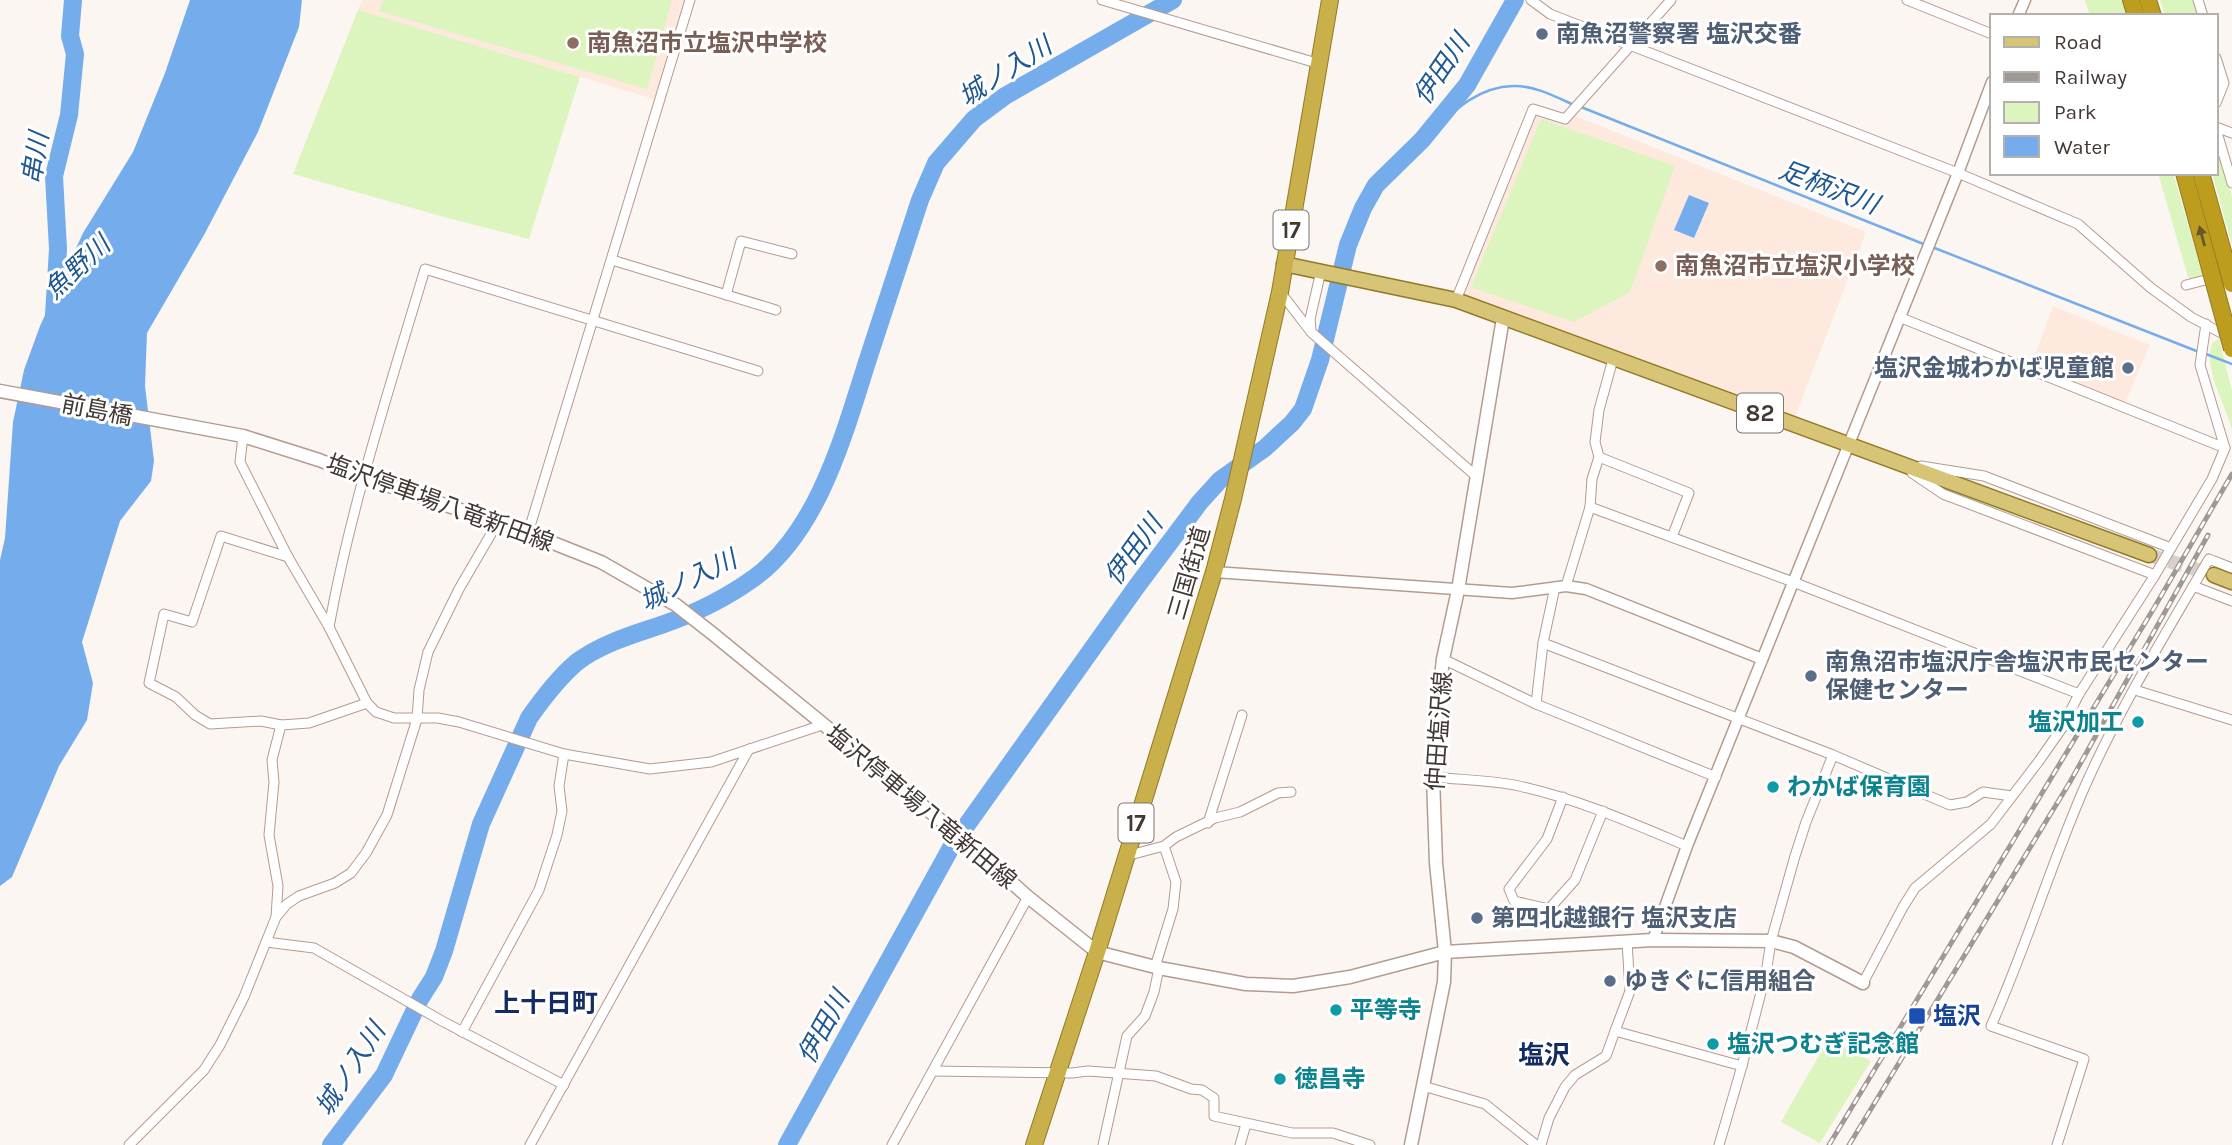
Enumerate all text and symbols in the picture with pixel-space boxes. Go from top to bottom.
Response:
legend [1990,14,2218,175]
place label: 南魚沼警察署 塩沢交番 [1556,20,1802,48]
water label: 伊田川 [1407,26,1478,110]
marker: 南魚沼警察署 塩沢交番 [1534,26,1550,42]
water label: 城ノ入川 [953,28,1060,113]
place label: 南魚沼市立塩沢中学校 [587,29,827,57]
text: Road [2054,30,2102,54]
marker: 南魚沼市立塩沢中学校 [565,35,581,51]
text: Railway [2054,65,2127,89]
text: Park [2054,100,2097,124]
water label: 串川 [16,127,55,186]
text: Water [2054,135,2110,159]
water label: 足柄沢川 [1775,154,1886,222]
road number: 17 [1274,210,1308,249]
one-way arrow [2196,225,2206,246]
water label: 魚野川 [38,227,119,305]
place label: 南魚沼市立塩沢小学校 [1675,252,1915,280]
marker: 南魚沼市立塩沢小学校 [1653,258,1669,274]
place label: 塩沢金城わかば児童館 [1874,354,2114,382]
marker: 塩沢金城わかば児童館 [2120,360,2136,376]
street label: 前島橋 [59,389,135,431]
road number: 82 [1737,394,1783,432]
street label: 塩沢停車場八竜新田線 [322,449,558,557]
water label: 伊田川 [1098,507,1171,591]
street label: 三国街道 [1162,523,1216,623]
water label: 城ノ入川 [635,542,744,617]
place label: 南魚沼市塩沢庁舎塩沢市民センター 保健センター [1825,648,2209,704]
marker: 南魚沼市塩沢庁舎塩沢市民センター 保健センター [1803,668,1819,684]
street label: 仲田塩沢線 [1421,670,1457,792]
place label: 塩沢加工 [2028,708,2124,736]
marker: 塩沢加工 [2130,714,2146,730]
street label: 塩沢停車場八竜新田線 [820,719,1022,895]
place label: わかば保育園 [1787,773,1931,801]
marker: わかば保育園 [1765,779,1781,795]
road number: 17 [1118,804,1154,842]
place label: 第四北越銀行 塩沢支店 [1491,904,1737,932]
marker: 第四北越銀行 塩沢支店 [1469,910,1485,926]
place label: ゆきぐに信用組合 [1624,967,1816,995]
marker: ゆきぐに信用組合 [1602,973,1618,989]
water label: 伊田川 [791,983,857,1069]
district label: 上十日町 [494,988,598,1019]
place label: 平等寺 [1350,996,1422,1024]
marker: 平等寺 [1328,1002,1344,1018]
place label: 塩沢 [1933,1002,1981,1030]
marker: 塩沢 [1907,1006,1927,1026]
water label: 城ノ入川 [309,1015,393,1121]
place label: 塩沢つむぎ記念館 [1727,1030,1919,1058]
marker: 塩沢つむぎ記念館 [1705,1036,1721,1052]
district label: 塩沢 [1518,1040,1570,1071]
place label: 徳昌寺 [1294,1065,1366,1093]
marker: 徳昌寺 [1272,1071,1288,1087]

